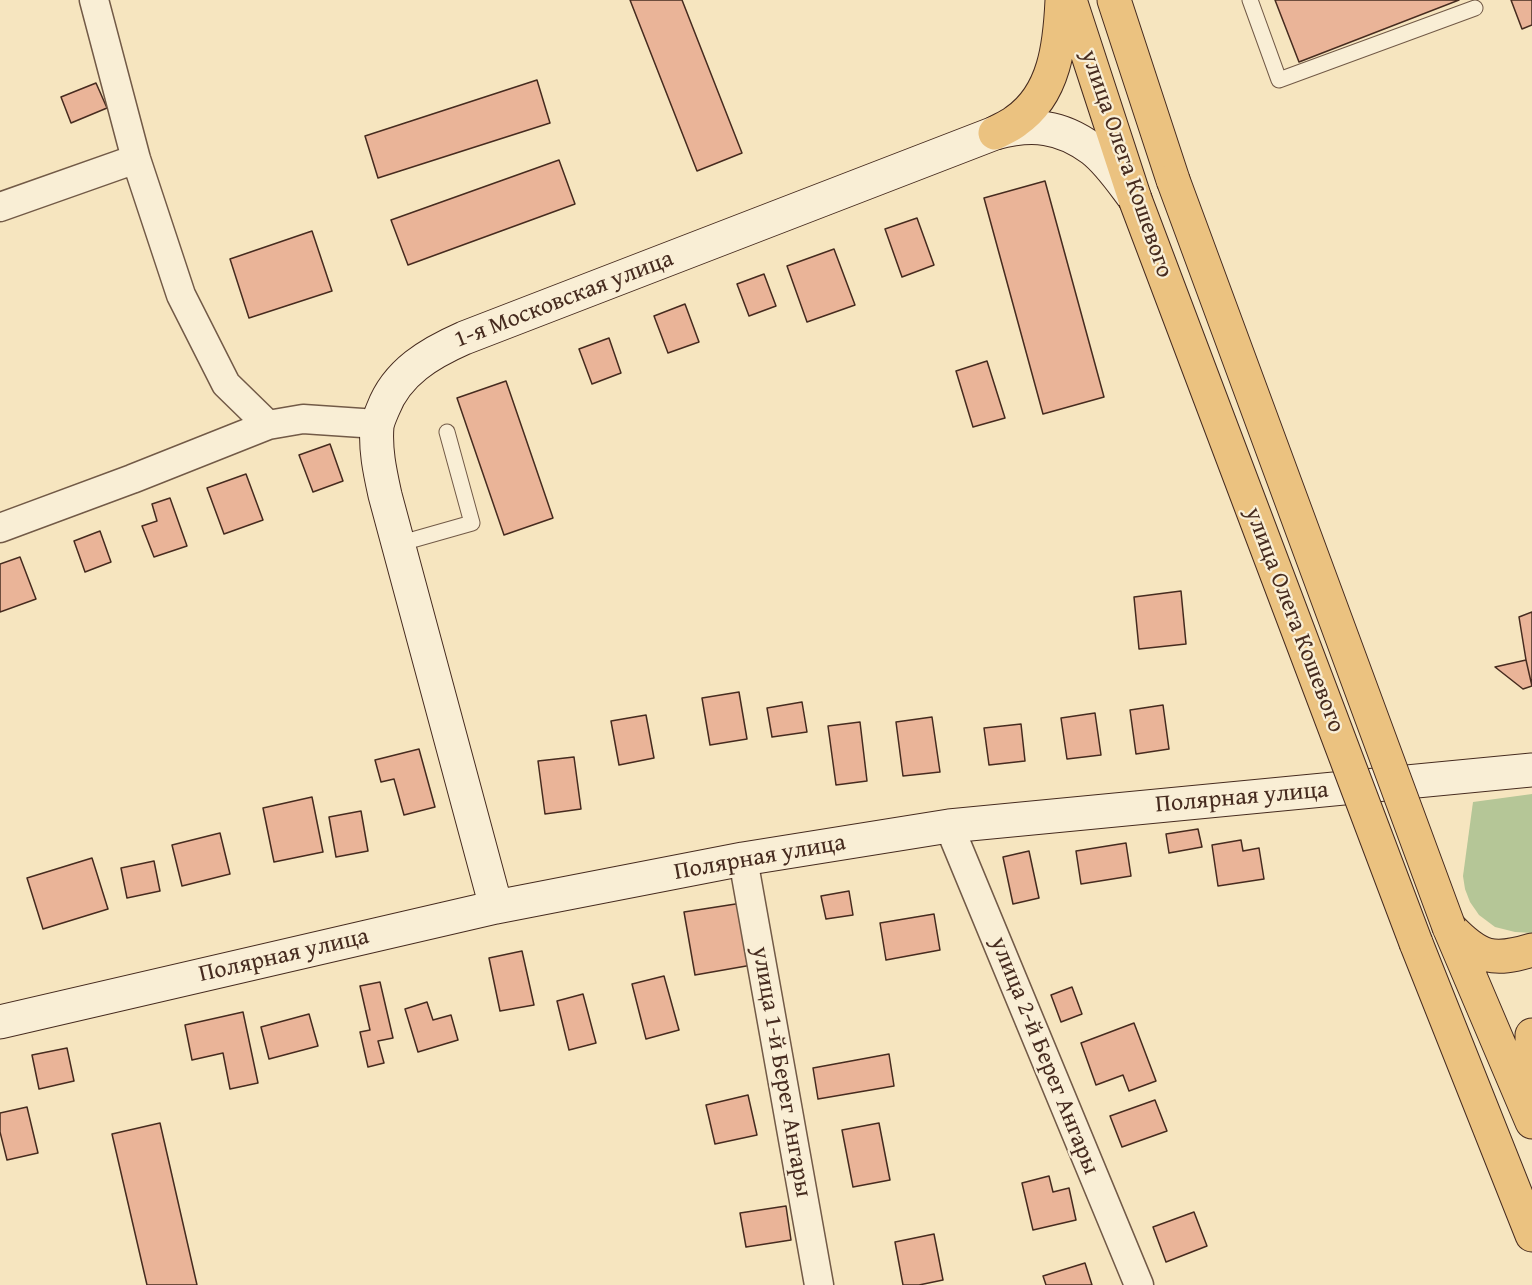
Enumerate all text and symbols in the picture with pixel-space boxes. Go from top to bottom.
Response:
street label: улица Олега Кошевого [1074,46,1178,282]
street label: 1-я Московская улица [450,245,678,355]
street label: улица Олега Кошевого [1238,503,1350,737]
street label: Полярная улица [1154,776,1330,820]
street label: Полярная улица [672,829,848,887]
street label: Полярная улица [196,922,372,990]
street label: улица 2-й Берег Ангары [983,933,1105,1179]
street label: улица 1-й Берег Ангары [745,945,817,1199]

